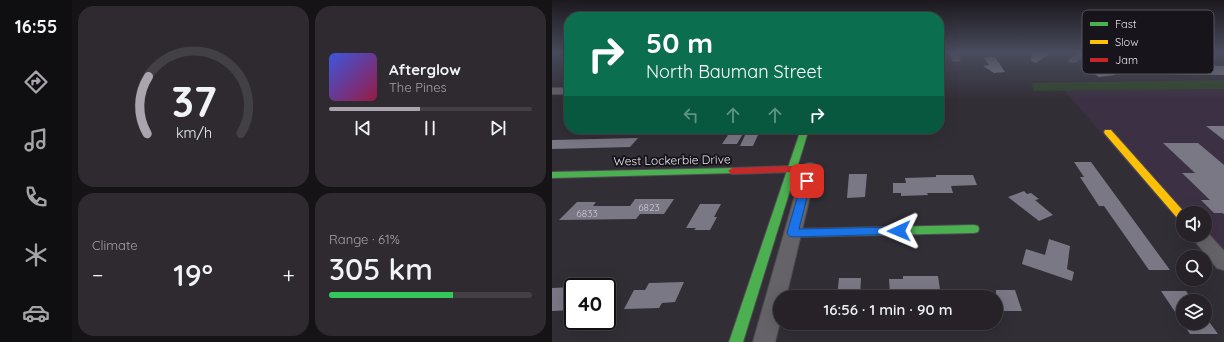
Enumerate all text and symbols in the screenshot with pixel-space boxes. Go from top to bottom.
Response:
legend [1082,10,1214,74]
text: 16:55 [15,15,57,38]
text: Fast [1115,17,1137,31]
text: 50 m [646,25,713,60]
icon: right [580,28,632,80]
text: Slow [1115,35,1139,49]
text: Jam [1115,53,1138,67]
text: Afterglow [389,60,461,79]
text: North Bauman Street [646,60,823,83]
icon: directions [22,68,50,96]
text: 37 [171,75,216,127]
text: The Pines [389,79,447,95]
icon: left [680,104,702,126]
icon: ahead [722,104,744,126]
icon: ahead [764,104,786,126]
icon: right [806,104,828,126]
icon: previous [352,117,374,139]
icon: pause [419,117,441,139]
icon: next [487,117,509,139]
text: km/h [175,124,212,142]
icon: music [22,126,50,154]
street label: West Lockerbie Drive [613,151,731,169]
pin [790,164,824,198]
icon: arrive [796,170,818,192]
icon: phone [22,183,50,211]
house number: 6823 [638,201,660,214]
map controls [1176,206,1212,330]
button: sound [1176,206,1212,242]
house number: 6833 [576,207,598,220]
position arrow [878,210,920,252]
text: Range · 61% [329,231,400,247]
text: Climate [92,237,138,253]
icon: climate [22,241,50,269]
text: 305 km [329,250,433,288]
button: search [1176,250,1212,286]
text: 19° [173,256,213,294]
text: − [92,261,103,289]
text: + [283,261,295,289]
speed limit sign: 40 [564,278,616,330]
button: layers [1176,294,1212,330]
icon: car [22,299,50,327]
text: 16:56 · 1 min · 90 m [824,300,952,319]

